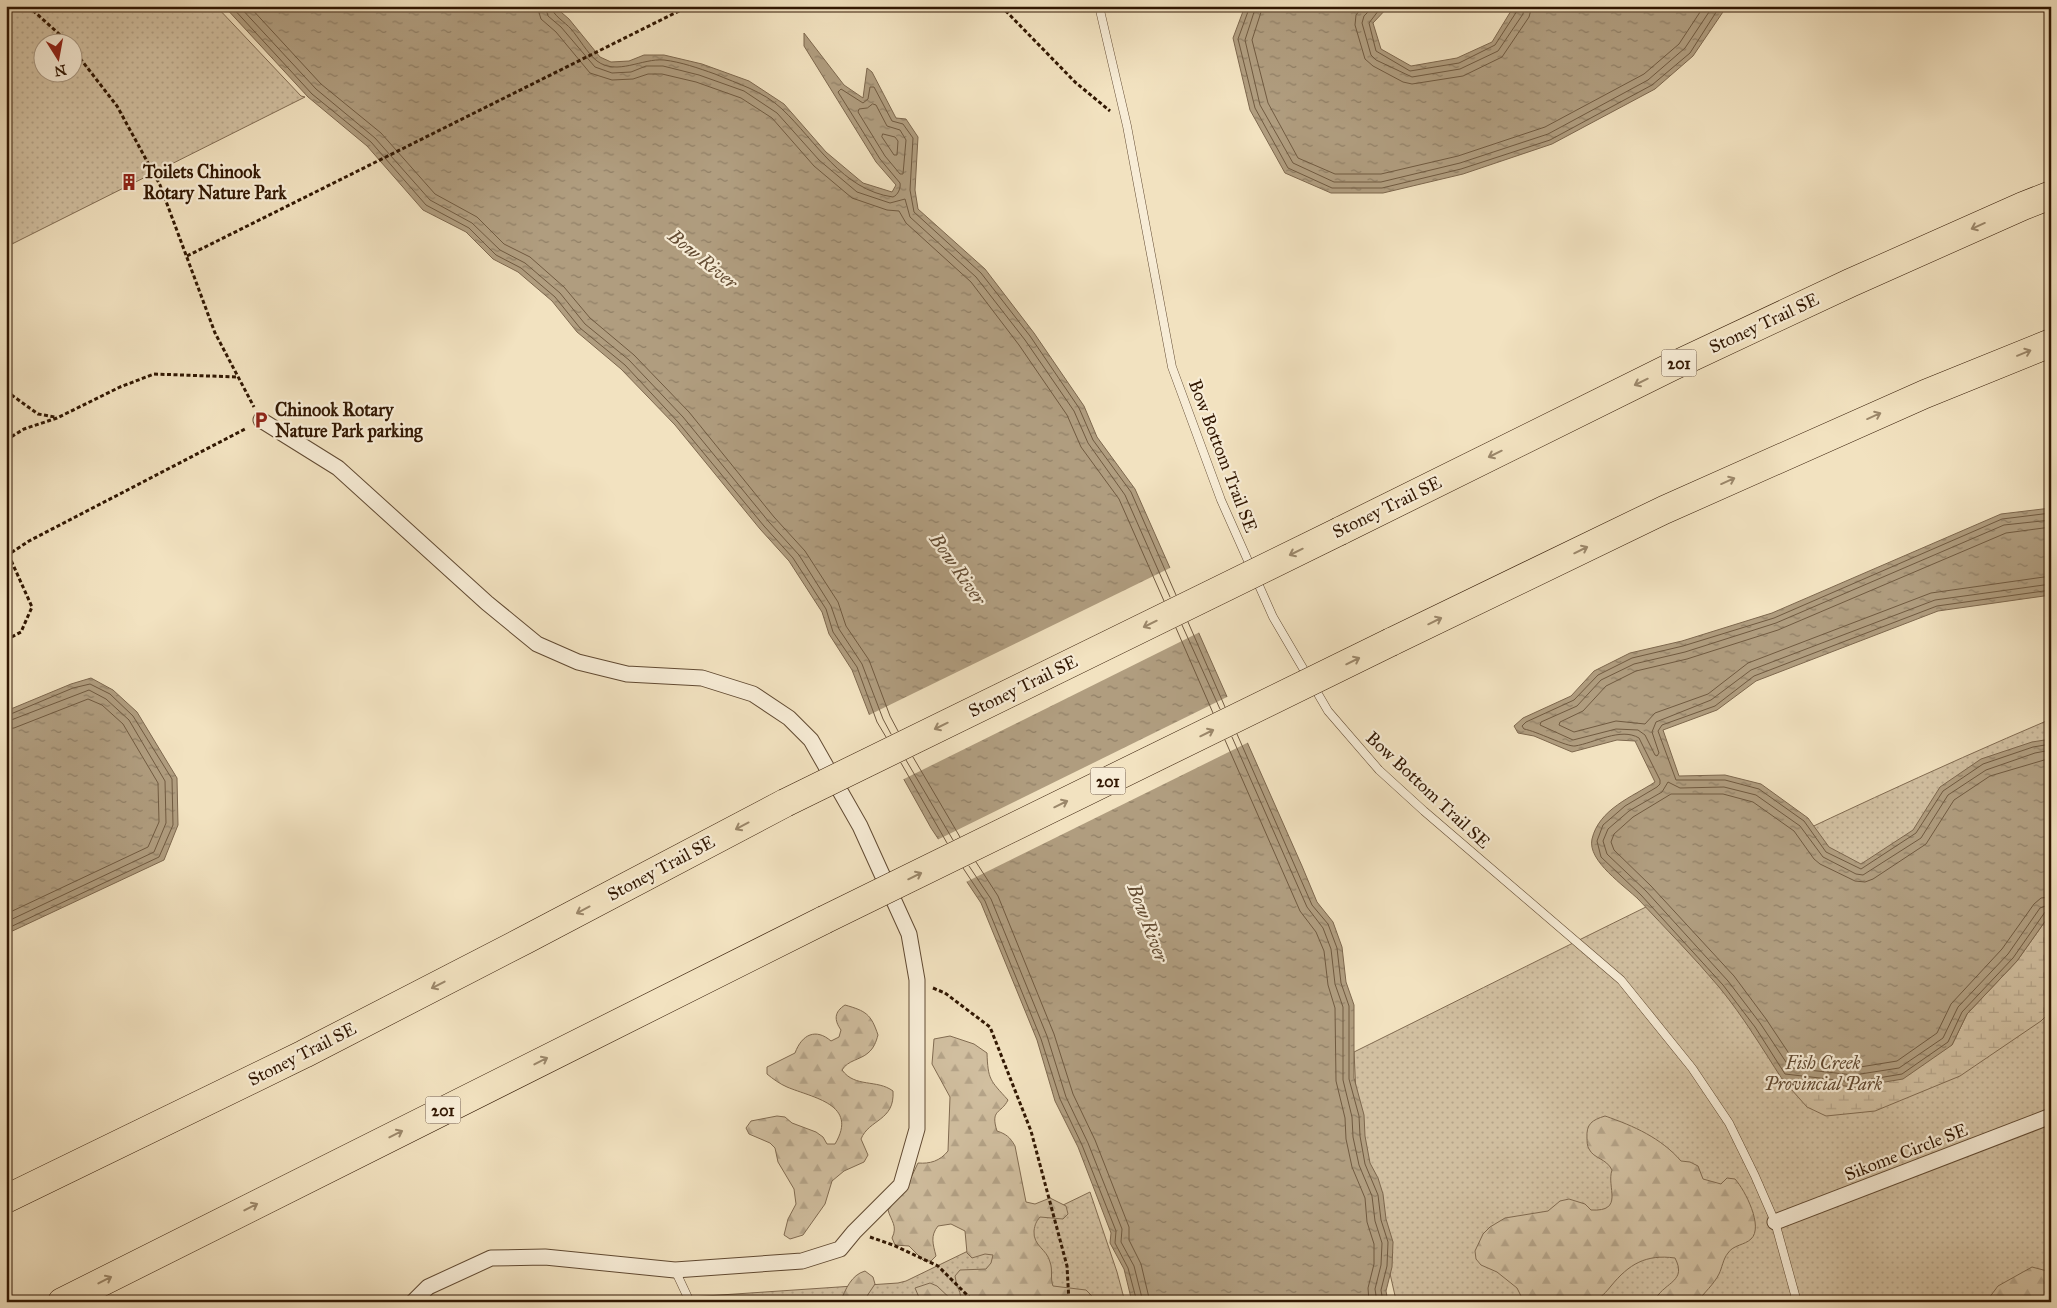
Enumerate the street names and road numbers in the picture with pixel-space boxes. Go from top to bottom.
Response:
street label: Stoney Trail SE [1706,288,1822,358]
road number: 201 [1662,349,1696,376]
street label: Bow Bottom Trail SE [1184,376,1262,536]
street label: Stoney Trail SE [1329,471,1445,543]
street label: Stoney Trail SE [965,650,1081,722]
street label: Bow Bottom Trail SE [1361,727,1495,853]
road number: 201 [1090,768,1126,794]
street label: Stoney Trail SE [603,830,719,906]
street label: Stoney Trail SE [244,1017,360,1091]
road number: 201 [426,1096,460,1124]
street label: Sikome Circle SE [1841,1118,1971,1186]

